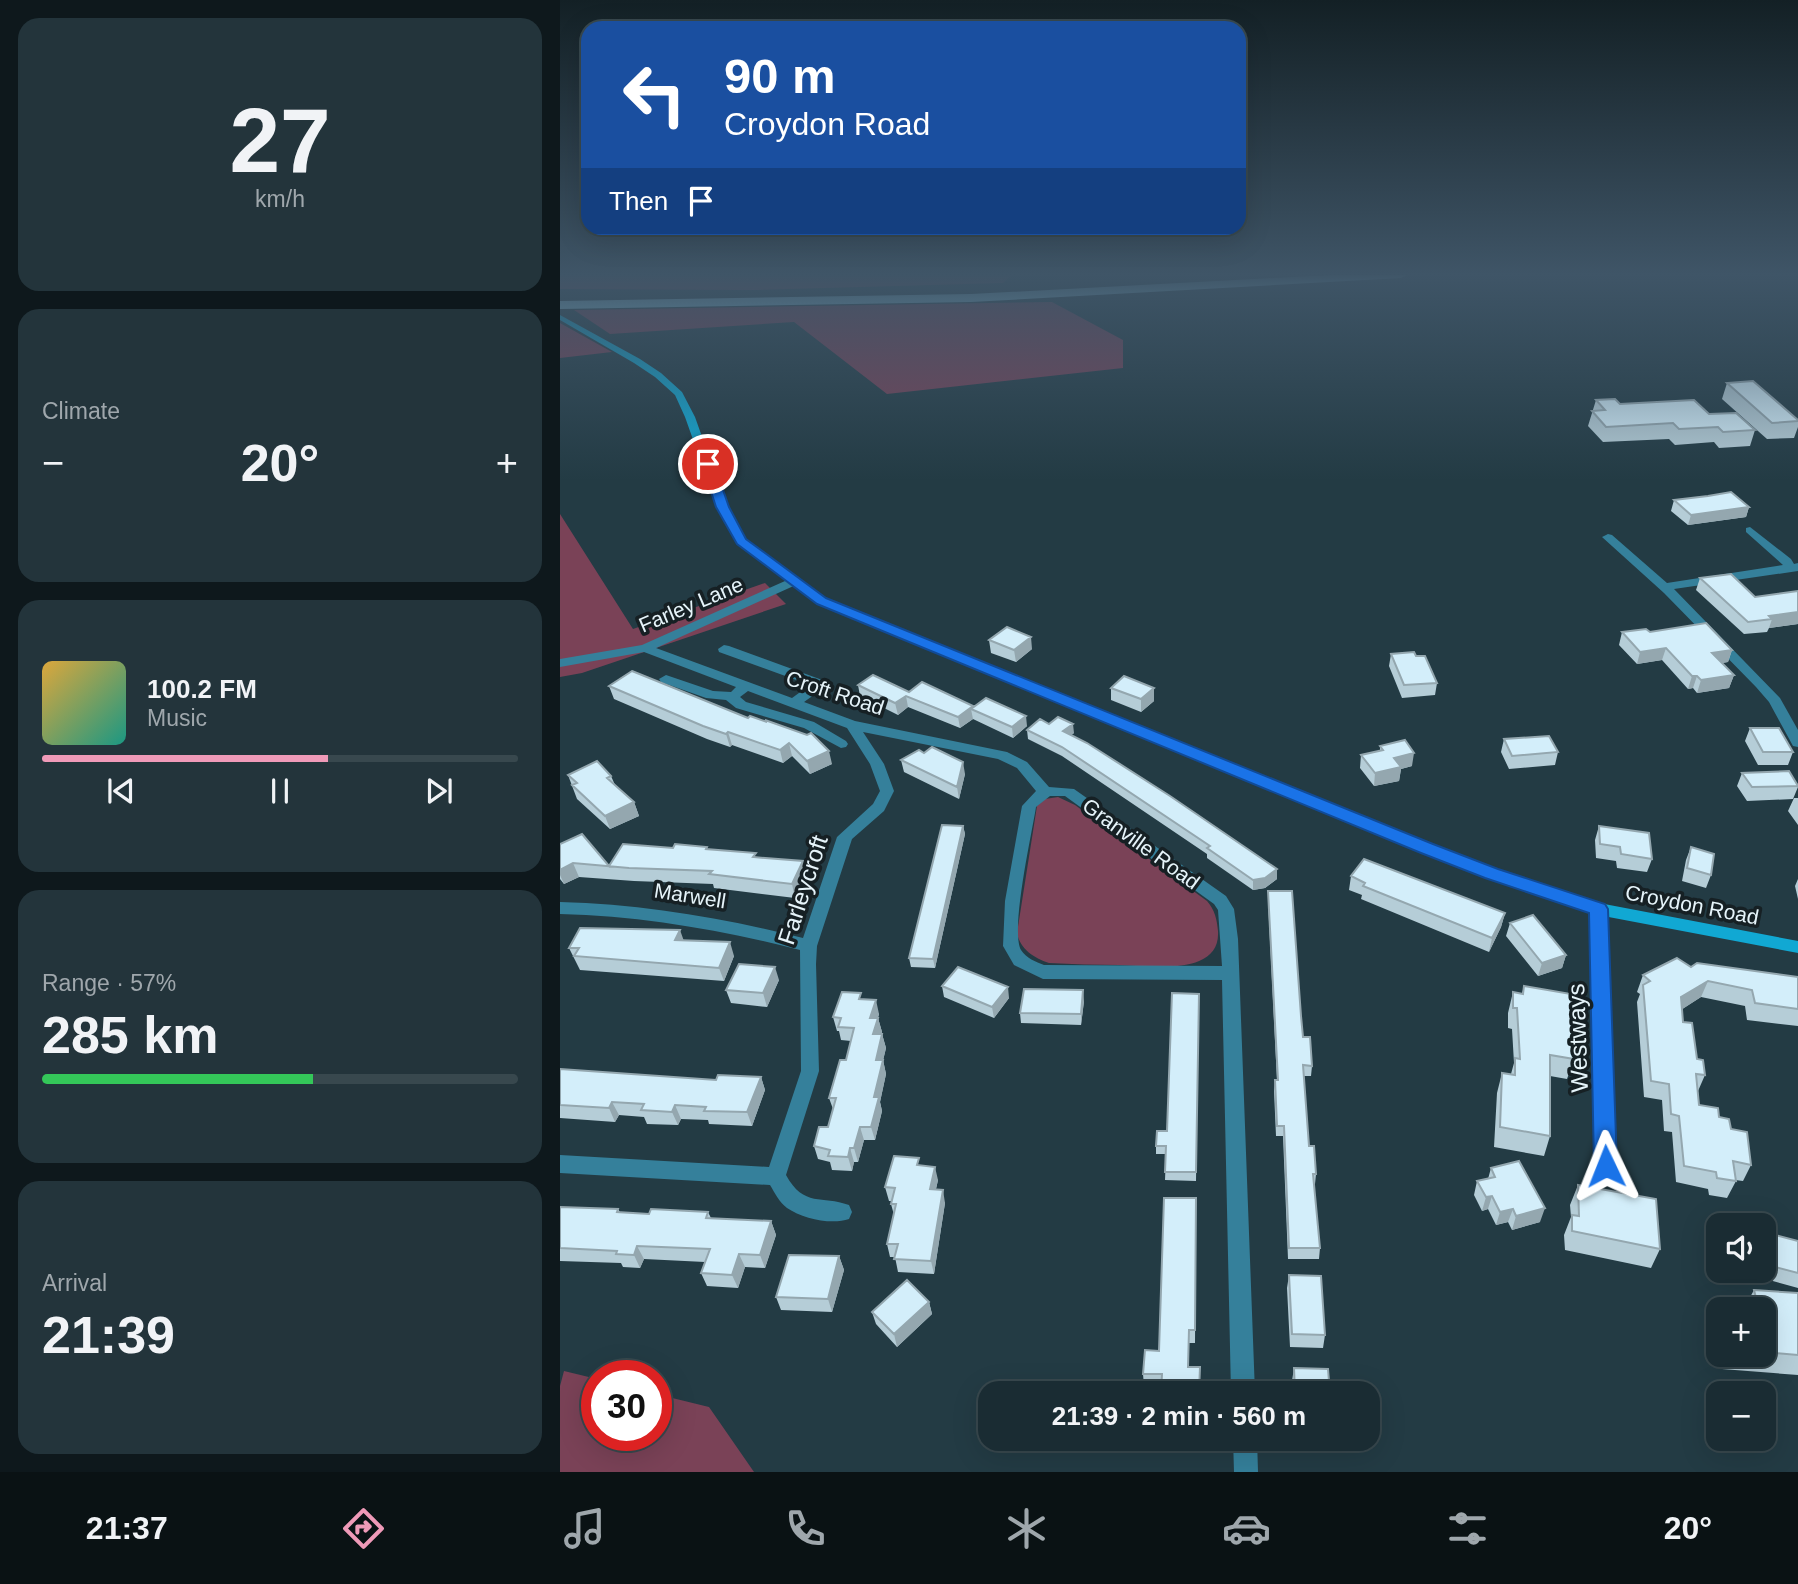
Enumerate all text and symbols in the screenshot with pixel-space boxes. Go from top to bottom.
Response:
icon: left [609,49,700,140]
text: 90 m [724,49,836,103]
text: 27 [229,90,331,191]
text: Croydon Road [724,106,930,142]
icon: arrive [682,182,720,220]
text: km/h [255,186,305,212]
text: Then [609,186,668,216]
text: Climate [42,398,120,424]
text: 20° [241,434,319,492]
pin [678,434,738,494]
text: − [42,442,64,484]
text: + [496,442,518,484]
icon: arrive [689,445,727,483]
street label: Farley Lane [635,572,746,637]
street label: Croft Road [783,666,887,719]
text: 100.2 FM [147,674,257,704]
text: Music [147,705,207,731]
icon: previous [102,772,140,810]
icon: pause [261,772,299,810]
icon: next [420,772,458,810]
street label: Granville Road [1078,793,1204,894]
street label: Farleycroft [772,831,833,948]
street label: Marwell [653,878,728,913]
street label: Croydon Road [1623,880,1761,929]
text: Range · 57% [42,970,176,996]
street label: Westways [1562,983,1593,1093]
text: 285 km [42,1006,218,1064]
position arrow [1569,1129,1643,1203]
map controls [1706,1213,1776,1451]
button: sound [1706,1213,1776,1283]
text: Arrival [42,1270,107,1296]
button: + [1706,1297,1776,1367]
text: 21:39 [42,1306,175,1364]
speed limit sign: 30 [581,1360,672,1451]
button: − [1706,1381,1776,1451]
text: 21:39 · 2 min · 560 m [1052,1401,1306,1431]
icon: directions [339,1504,388,1553]
icon: music [560,1504,609,1553]
icon: phone [781,1504,830,1553]
icon: climate [1002,1504,1051,1553]
icon: car [1222,1504,1271,1553]
icon: filters [1443,1504,1492,1553]
text: 21:37 [86,1510,168,1546]
text: 20° [1664,1510,1712,1546]

